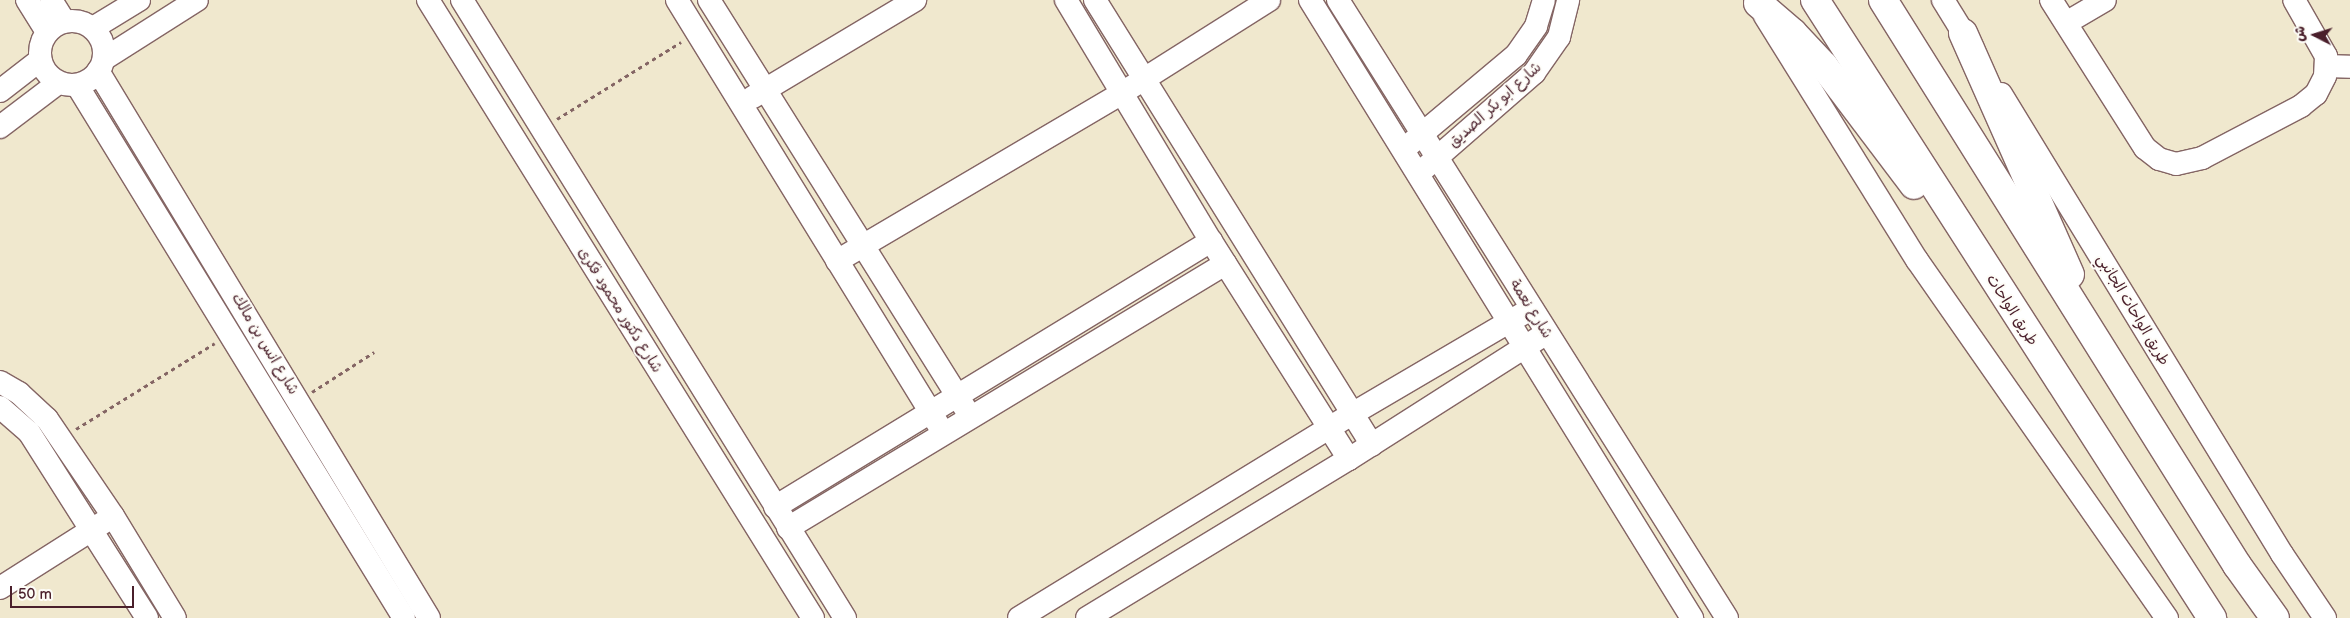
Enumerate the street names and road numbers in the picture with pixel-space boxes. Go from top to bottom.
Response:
street label: شارع ابو بكر الصديق [1445,59,1545,151]
street label: شارع دكتور محمود فكرى [574,244,666,376]
street label: طريق الواحات الجانبي [2093,251,2173,369]
street label: طريق الواحات [1982,271,2042,349]
street label: شارع نعمة [1506,276,1556,342]
street label: شارع انس بن مالك [228,290,302,398]

